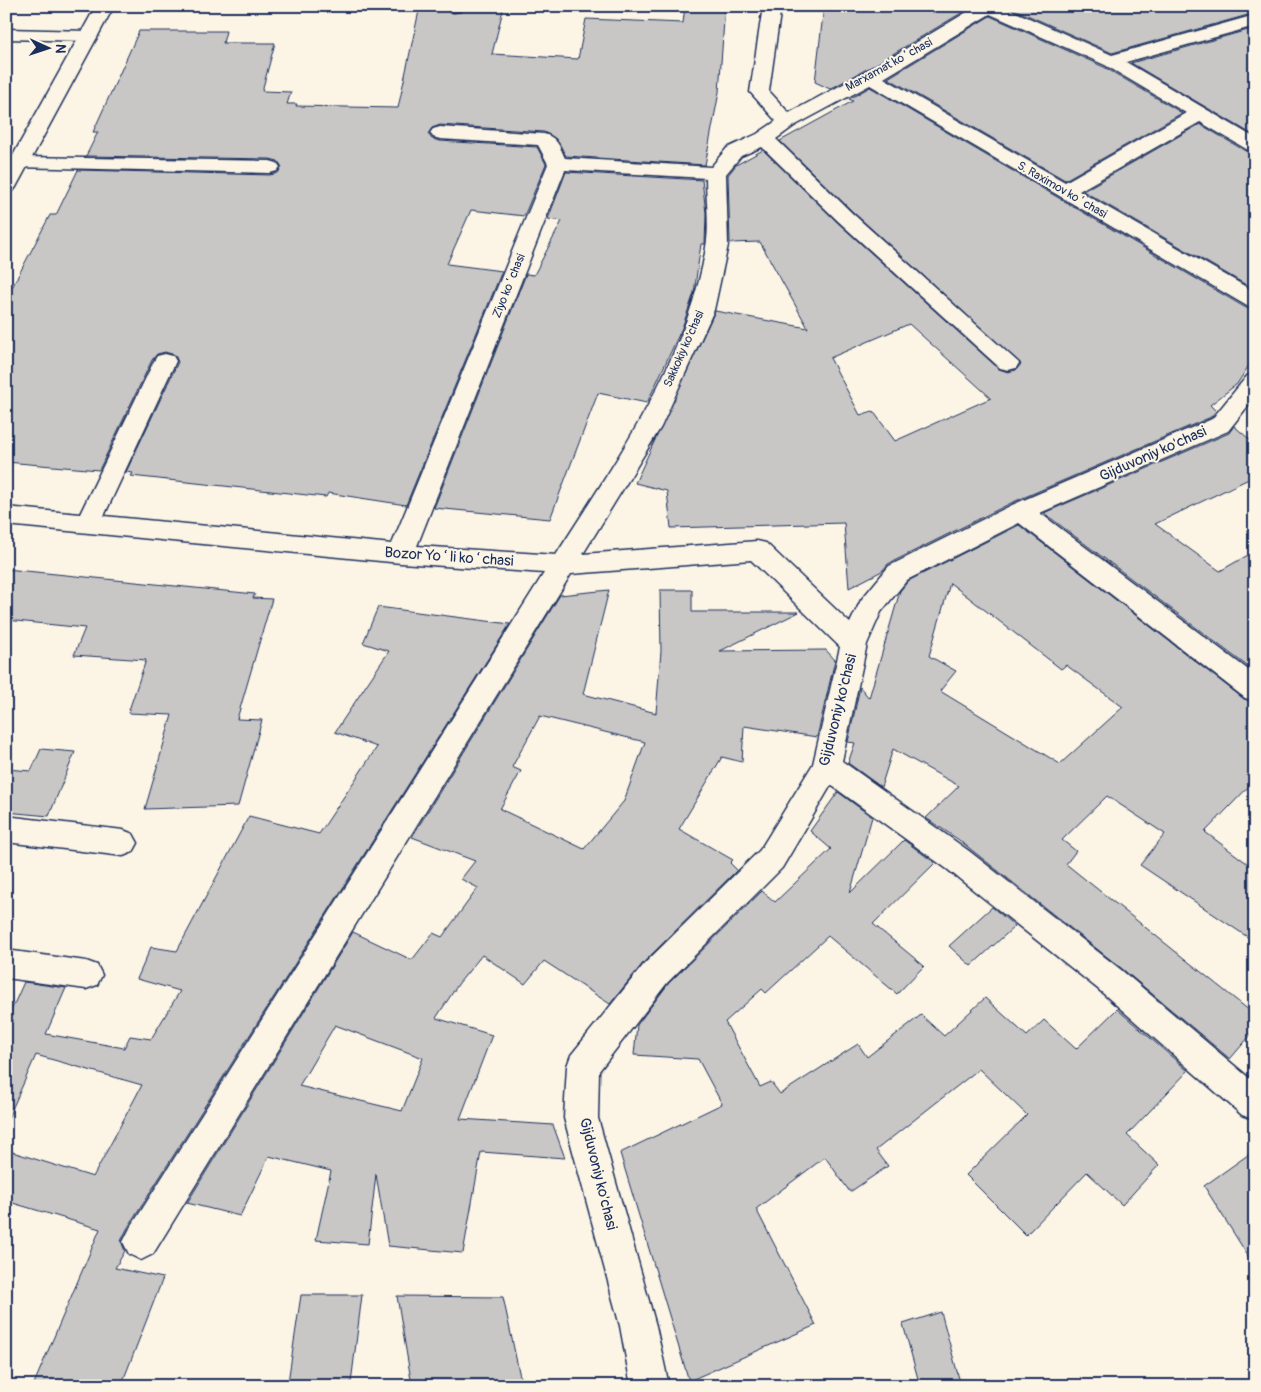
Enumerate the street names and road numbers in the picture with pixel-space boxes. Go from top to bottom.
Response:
street label: Marxamat koʻchasi [843,35,935,95]
street label: S. Raximov koʻchasi [1014,158,1110,222]
street label: Ziyo koʻchasi [489,252,529,320]
street label: Sakkokiy ko'chasi [660,308,708,390]
street label: Gijduvoniy ko'chasi [1097,422,1210,486]
street label: Bozor Yoʻli koʻchasi [384,543,514,571]
street label: Gijduvoniy ko'chasi [815,652,861,768]
street label: Gijduvoniy ko'chasi [575,1116,621,1232]

